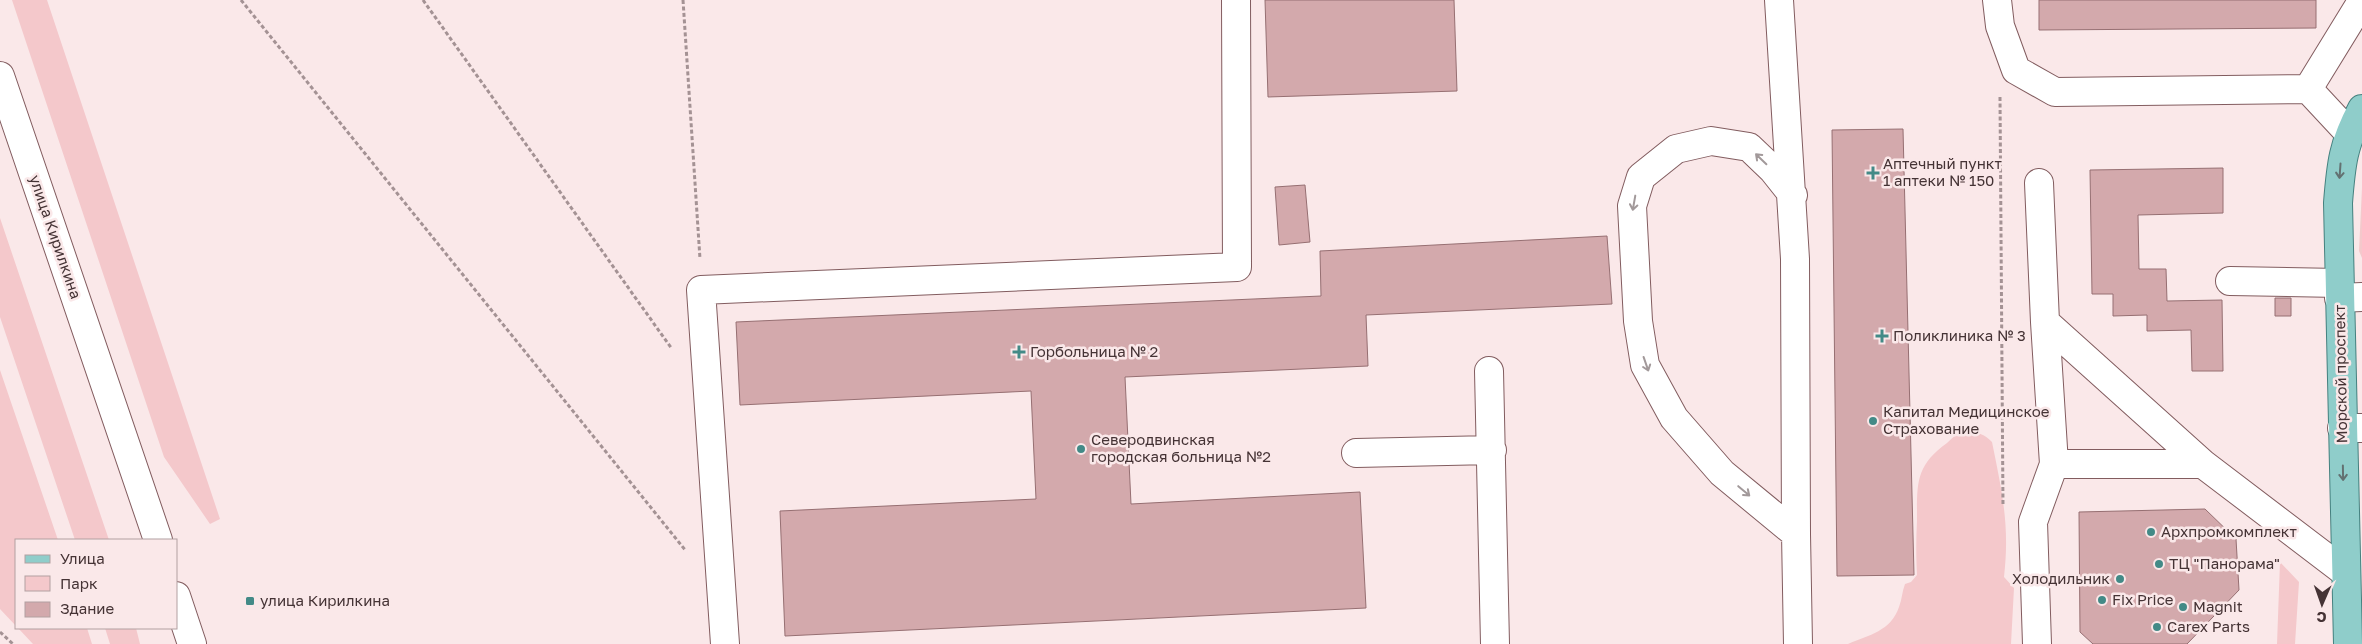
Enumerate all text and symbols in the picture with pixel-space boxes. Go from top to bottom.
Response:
one-way arrow [1754,153,1767,165]
place label: Аптечный пункт 1 аптеки № 150 [1883,154,2002,189]
one-way arrow [2335,163,2345,179]
marker: Аптечный пункт 1 аптеки № 150 [1867,167,1879,179]
street label: улица Кирилкина [26,172,86,301]
one-way arrow [1629,195,1639,211]
street label: Морской проспект [2330,304,2350,443]
place label: Поликлиника № 3 [1893,326,2026,344]
marker: Поликлиника № 3 [1875,329,1889,343]
place label: Горбольница № 2 [1030,342,1158,360]
marker: Горбольница № 2 [1012,345,1026,359]
one-way arrow [1642,356,1651,371]
place label: Капитал Медицинское Страхование [1883,402,2050,437]
marker: Капитал Медицинское Страхование [1867,415,1879,427]
place label: Северодвинская городская больница №2 [1091,430,1271,465]
marker: Северодвинская городская больница №2 [1075,443,1087,455]
one-way arrow [2338,465,2348,481]
one-way arrow [1737,486,1750,497]
place label: Архпромкомплект [2161,522,2297,540]
marker: Архпромкомплект [2145,526,2157,538]
legend [15,539,178,629]
text: Улица [60,549,105,567]
place label: ТЦ "Панорама" [2169,554,2280,572]
marker: ТЦ "Панорама" [2153,558,2165,570]
place label: Холодильник [2012,569,2110,587]
marker: Холодильник [2114,573,2126,585]
text: Парк [60,574,98,592]
north arrow [2297,579,2347,629]
place label: Fix Price [2112,590,2174,608]
place label: улица Кирилкина [260,591,390,609]
marker: Fix Price [2096,594,2108,606]
marker: улица Кирилкина [244,595,256,607]
place label: Magnit [2193,597,2243,615]
text: Здание [60,599,114,617]
marker: Magnit [2177,601,2189,613]
text: С [2316,609,2327,626]
place label: Carex Parts [2167,617,2250,635]
marker: Carex Parts [2151,621,2163,633]

